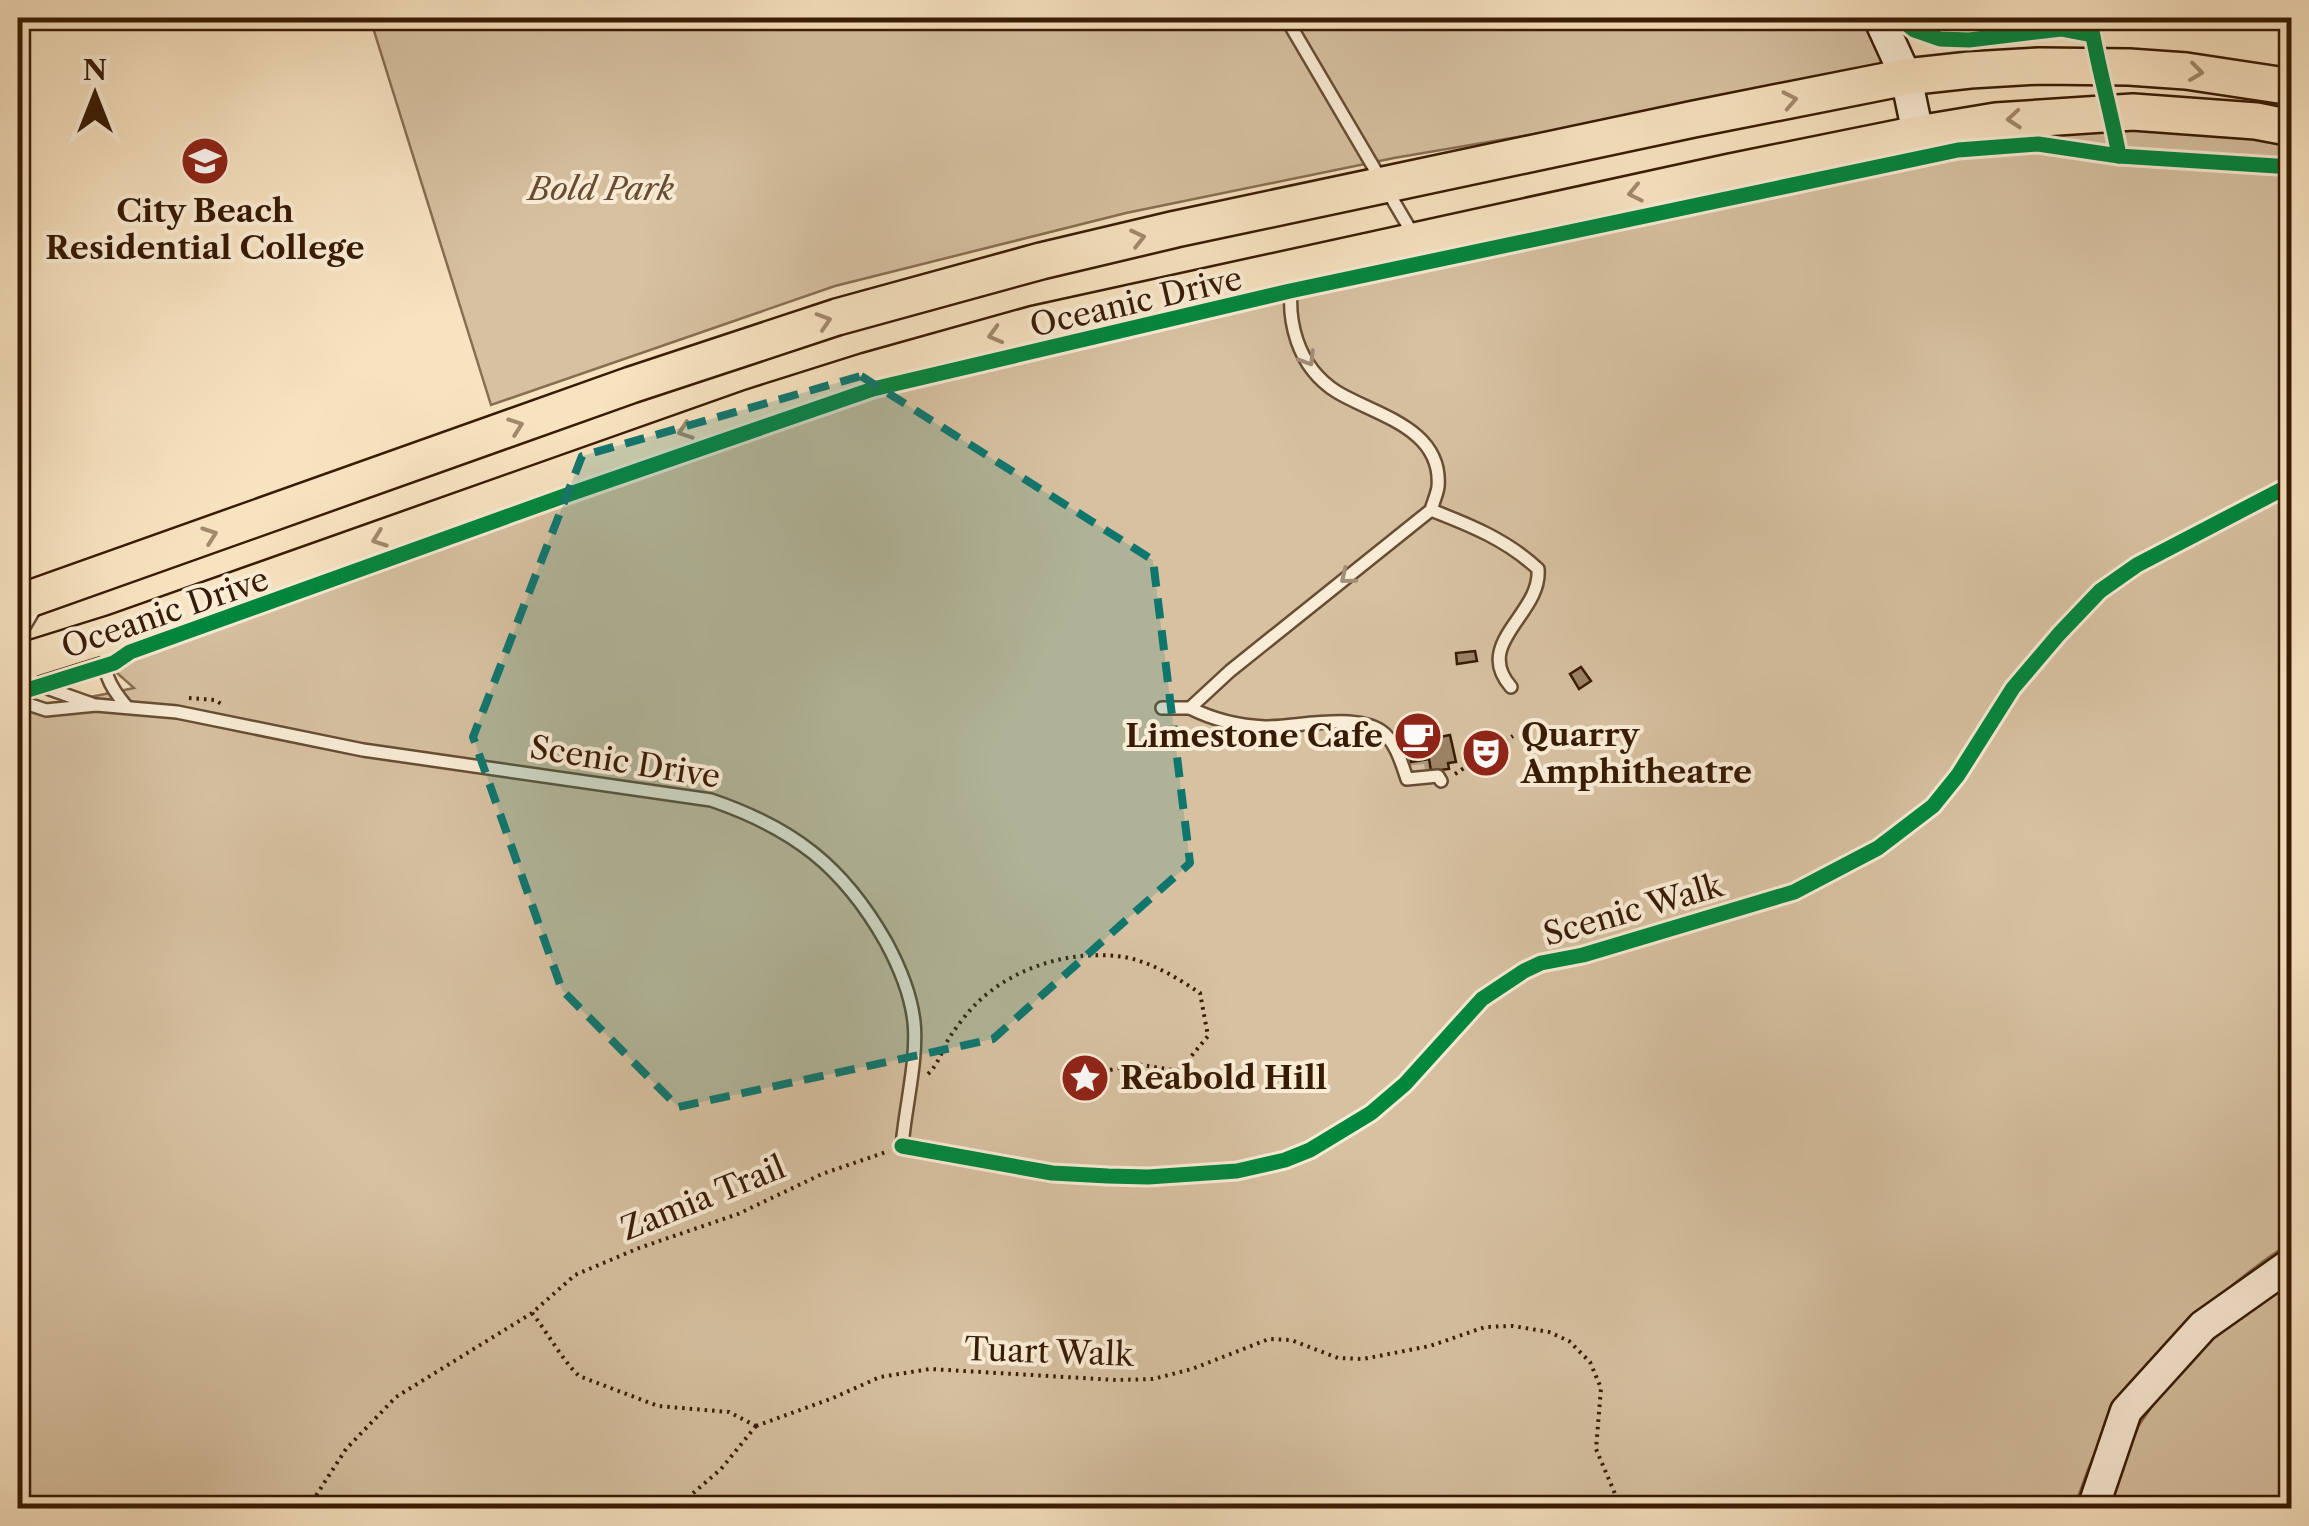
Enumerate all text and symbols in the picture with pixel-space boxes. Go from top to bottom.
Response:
north arrow [45,45,145,145]
text: N [83,53,107,87]
one-way arrow [2188,61,2205,82]
one-way arrow [1781,90,1798,111]
one-way arrow [2006,108,2022,130]
school or university icon: City Beach Residential College [179,135,231,187]
park label: Bold Park [525,169,674,208]
one-way arrow [1627,181,1644,202]
place label: City Beach Residential College [45,191,365,267]
one-way arrow [1129,229,1146,250]
street label: Oceanic Drive [1026,258,1246,345]
one-way arrow [815,313,832,333]
one-way arrow [988,323,1005,344]
one-way arrow [1296,348,1315,366]
one-way arrow [507,417,524,438]
one-way arrow [678,419,695,440]
one-way arrow [201,526,218,547]
one-way arrow [371,527,388,548]
street label: Oceanic Drive [56,559,274,666]
one-way arrow [1340,565,1358,583]
cafe icon: Limestone Cafe [1392,710,1444,762]
place label: Quarry Amphitheatre [1520,715,1752,791]
place label: Limestone Cafe [1125,716,1383,755]
street label: Scenic Drive [527,727,723,796]
theatre icon: Quarry Amphitheatre [1460,727,1512,779]
street label: Scenic Walk [1539,865,1729,954]
place icon: Reabold Hill [1059,1052,1111,1104]
place label: Reabold Hill [1120,1058,1327,1097]
street label: Zamia Trail [615,1147,791,1248]
street label: Tuart Walk [964,1329,1135,1374]

